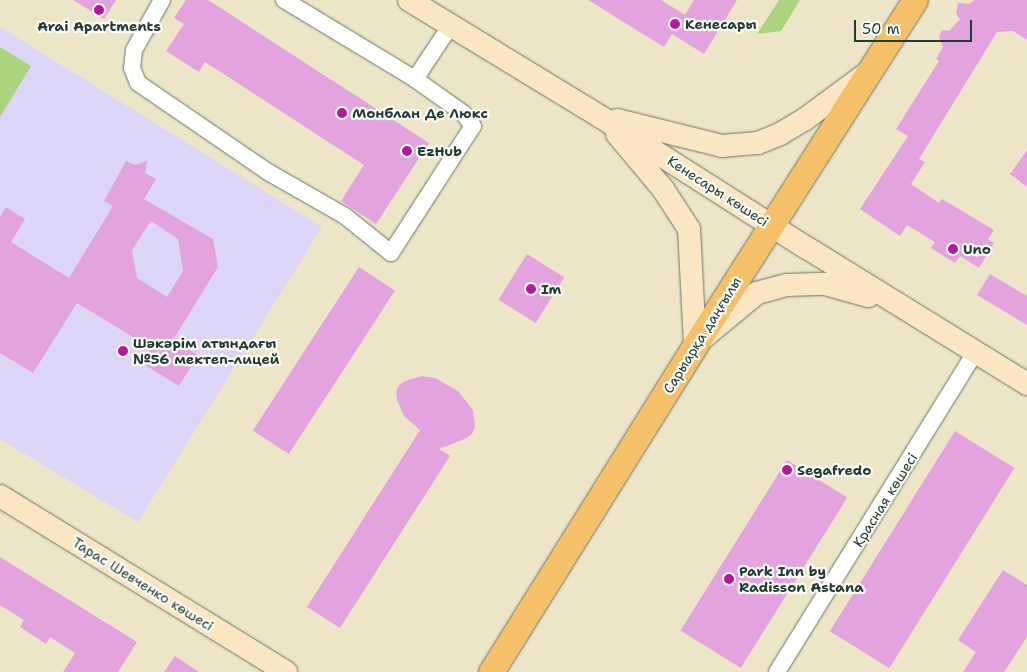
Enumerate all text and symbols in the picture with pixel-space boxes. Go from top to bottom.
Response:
marker: Arai Apartments [93,4,105,16]
scale bar [857,10,974,42]
place label: Кенесары [685,16,757,32]
place label: Arai Apartments [37,18,161,34]
marker: Кенесары [669,18,681,30]
text: 50 m [862,19,900,39]
place label: Монблан Де Люкс [352,105,488,121]
marker: Монблан Де Люкс [336,107,348,119]
place label: EzHub [417,143,462,159]
marker: EzHub [401,145,413,157]
street label: Кенесары көшесі [664,152,772,230]
place label: Uno [963,241,991,257]
marker: Uno [947,243,959,255]
street label: Сарыарқа даңғылы [659,274,745,396]
place label: Im [541,281,561,297]
marker: Im [525,283,537,295]
place label: Шәкәрім атындағы №56 мектеп-лицей [133,335,279,368]
marker: Шәкәрім атындағы №56 мектеп-лицей [117,345,129,357]
street label: Красная көшесі [849,450,921,550]
place label: Segafredo [797,462,871,478]
marker: Segafredo [781,464,793,476]
street label: Тарас Шевченко көшесі [69,534,217,634]
place label: Park Inn by Radisson Astana [739,563,864,596]
marker: Park Inn by Radisson Astana [723,573,735,585]

